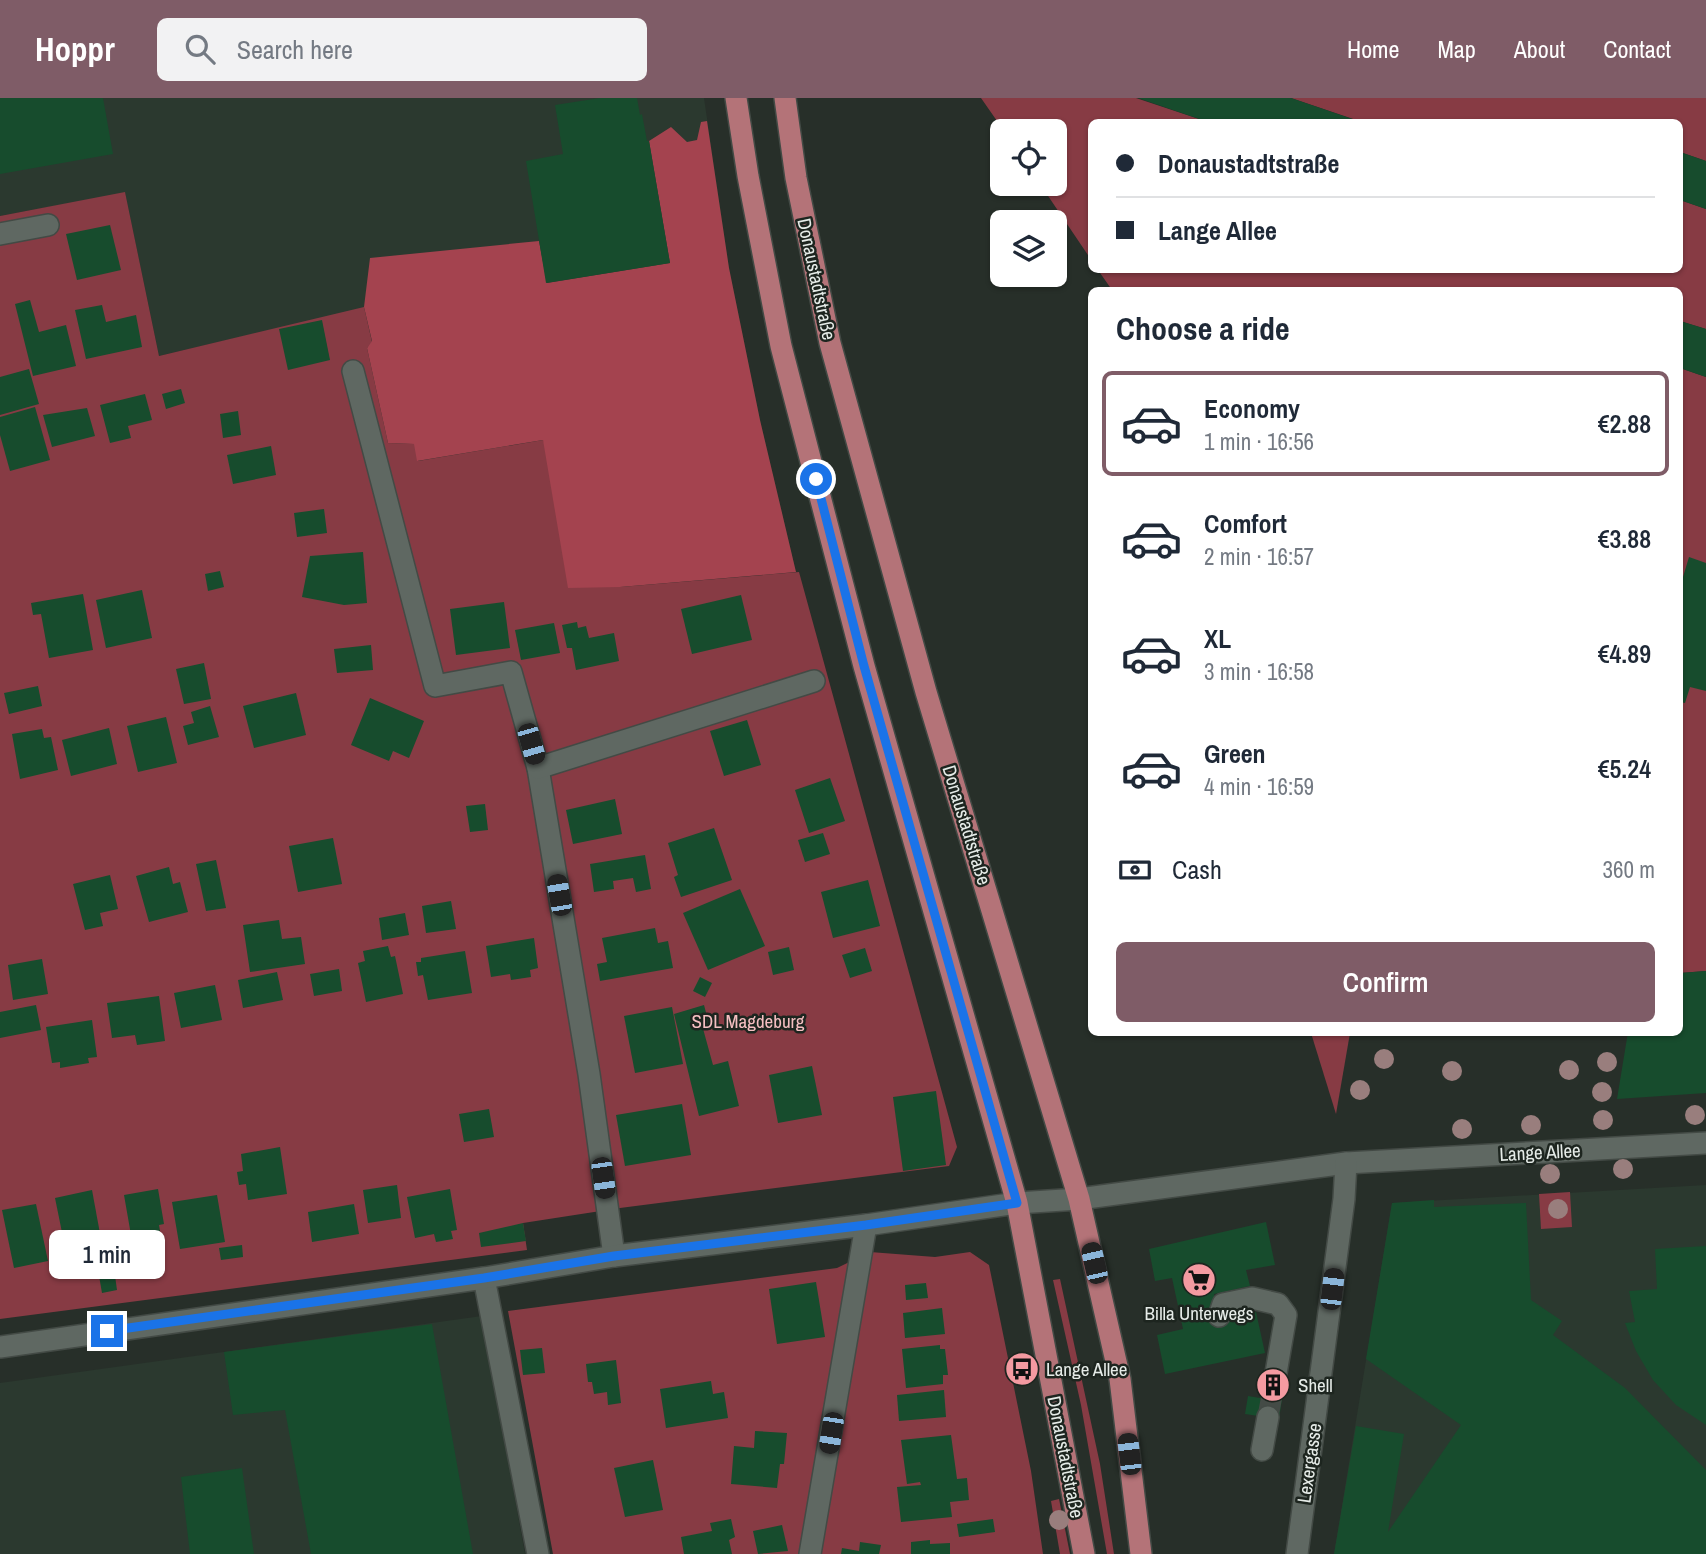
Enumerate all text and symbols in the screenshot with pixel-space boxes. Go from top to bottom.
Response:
search box [157,18,647,81]
text: Hoppr [35,27,115,71]
icon: search [181,30,219,68]
text: Search here [237,32,353,67]
text: Home [1347,33,1399,65]
text: Map [1437,33,1476,65]
text: About [1514,33,1565,65]
text: Contact [1603,33,1671,65]
map controls [990,119,1067,287]
button: locate [990,119,1067,196]
text: Donaustadtstraße [1158,146,1339,181]
button: layers [990,210,1067,287]
text: Lange Allee [1158,213,1277,248]
street label: Donaustadtstraße [791,216,843,342]
text: Choose a ride [1116,307,1290,350]
text: Economy [1204,391,1300,426]
icon: car [1120,392,1183,455]
text: €2.88 [1598,406,1651,441]
text: 1 min · 16:56 [1204,426,1314,457]
route start [800,463,832,495]
text: Comfort [1204,506,1287,541]
icon: car [1120,507,1183,570]
text: €3.88 [1598,521,1651,556]
text: 2 min · 16:57 [1204,541,1314,572]
text: XL [1204,621,1231,656]
icon: car [1120,622,1183,685]
text: €4.89 [1598,636,1651,671]
text: 3 min · 16:58 [1204,656,1314,687]
car [516,721,547,767]
text: Green [1204,736,1266,771]
icon: car [1120,737,1183,800]
text: €5.24 [1598,751,1651,786]
street label: Donaustadtstraße [936,762,998,888]
text: 4 min · 16:59 [1204,771,1314,802]
icon: cash [1116,851,1154,889]
text: Cash [1172,852,1222,887]
text: 360 m [1603,854,1655,885]
car [546,872,573,918]
button: Confirm [1116,942,1655,1022]
park label: SDL Magdeburg [692,1008,805,1034]
street label: Lange Allee [1499,1137,1581,1167]
car [590,1156,617,1200]
callout: 1 min [49,1230,165,1278]
text: 1 min [83,1239,131,1270]
car [1080,1240,1109,1286]
supermarket icon: Billa Unterwegs [1180,1261,1218,1299]
car [1320,1267,1345,1311]
place label: Billa Unterwegs [1144,1300,1254,1326]
route end [91,1315,123,1347]
bus stop icon: Lange Allee [1003,1350,1041,1388]
place label: Lange Allee [1046,1356,1127,1382]
building icon: Shell [1254,1366,1292,1404]
place label: Shell [1298,1372,1333,1398]
street label: Donaustadtstraße [1041,1394,1091,1520]
car [818,1411,845,1455]
street label: Lexergasse [1291,1421,1327,1505]
car [1117,1432,1142,1476]

